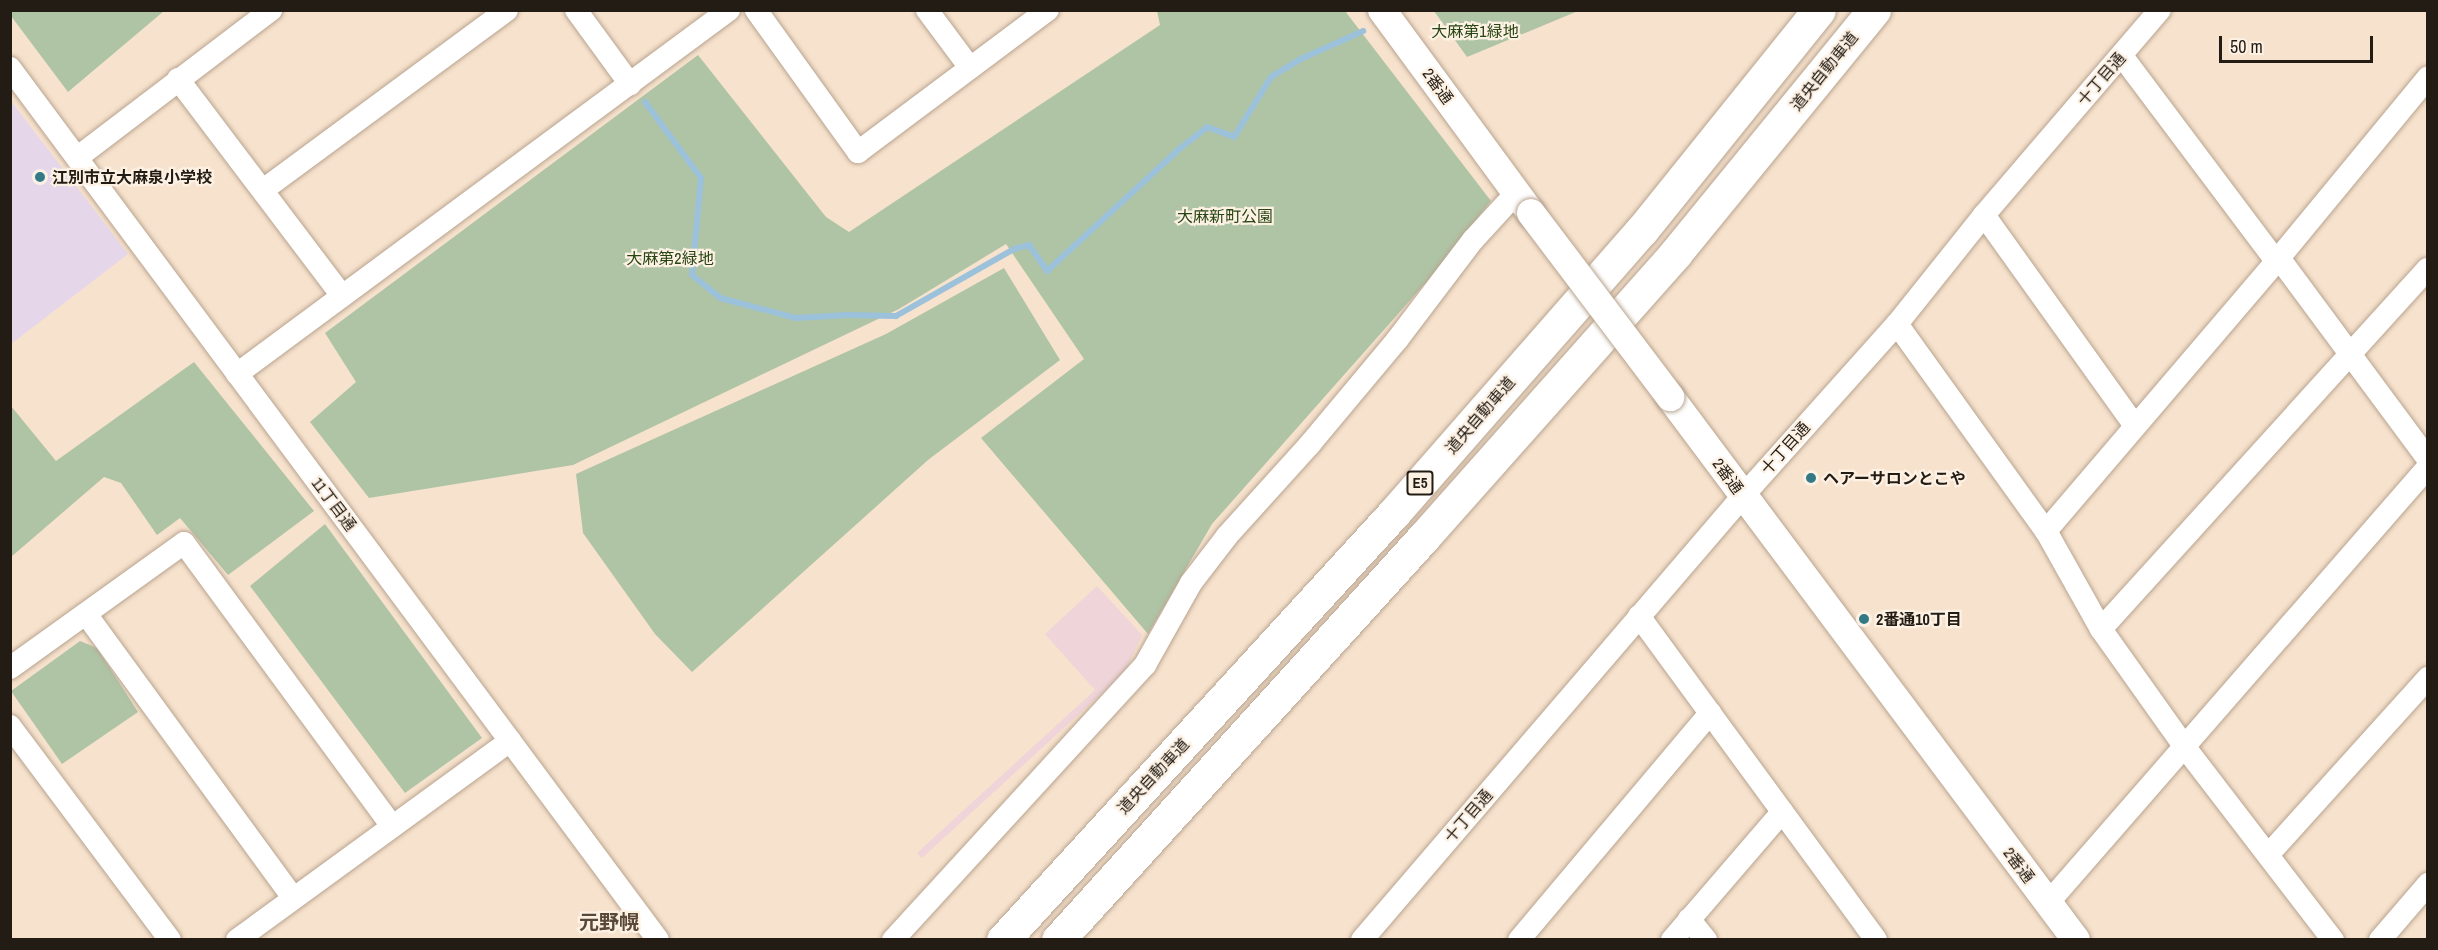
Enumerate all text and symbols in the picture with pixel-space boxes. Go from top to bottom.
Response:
park label: 大麻第1緑地 [1431,21,1519,41]
scale bar [2222,24,2376,62]
street label: 道央自動車道 [1786,28,1862,114]
text: 50 m [2230,34,2263,59]
street label: 十丁目通 [2073,49,2129,109]
street label: 2番通 [1419,64,1457,108]
place label: 江別市立大麻泉小学校 [52,167,212,187]
marker: 江別市立大麻泉小学校 [33,170,47,184]
park label: 大麻新町公園 [1177,206,1273,226]
park label: 大麻第2緑地 [626,248,714,268]
street label: 道央自動車道 [1441,372,1519,458]
street label: 十丁目通 [1756,418,1814,478]
street label: 2番通 [1709,454,1747,498]
place label: ヘアーサロンとこや [1823,468,1966,488]
road number: E5 [1405,471,1435,495]
marker: ヘアーサロンとこや [1804,471,1818,485]
street label: 11丁目通 [308,474,360,534]
place label: 2番通10丁目 [1876,609,1962,629]
marker: 2番通10丁目 [1857,612,1871,626]
street label: 道央自動車道 [1113,734,1193,818]
street label: 十丁目通 [1440,786,1496,846]
street label: 2番通 [2000,844,2038,886]
district label: 元野幌 [579,909,639,933]

